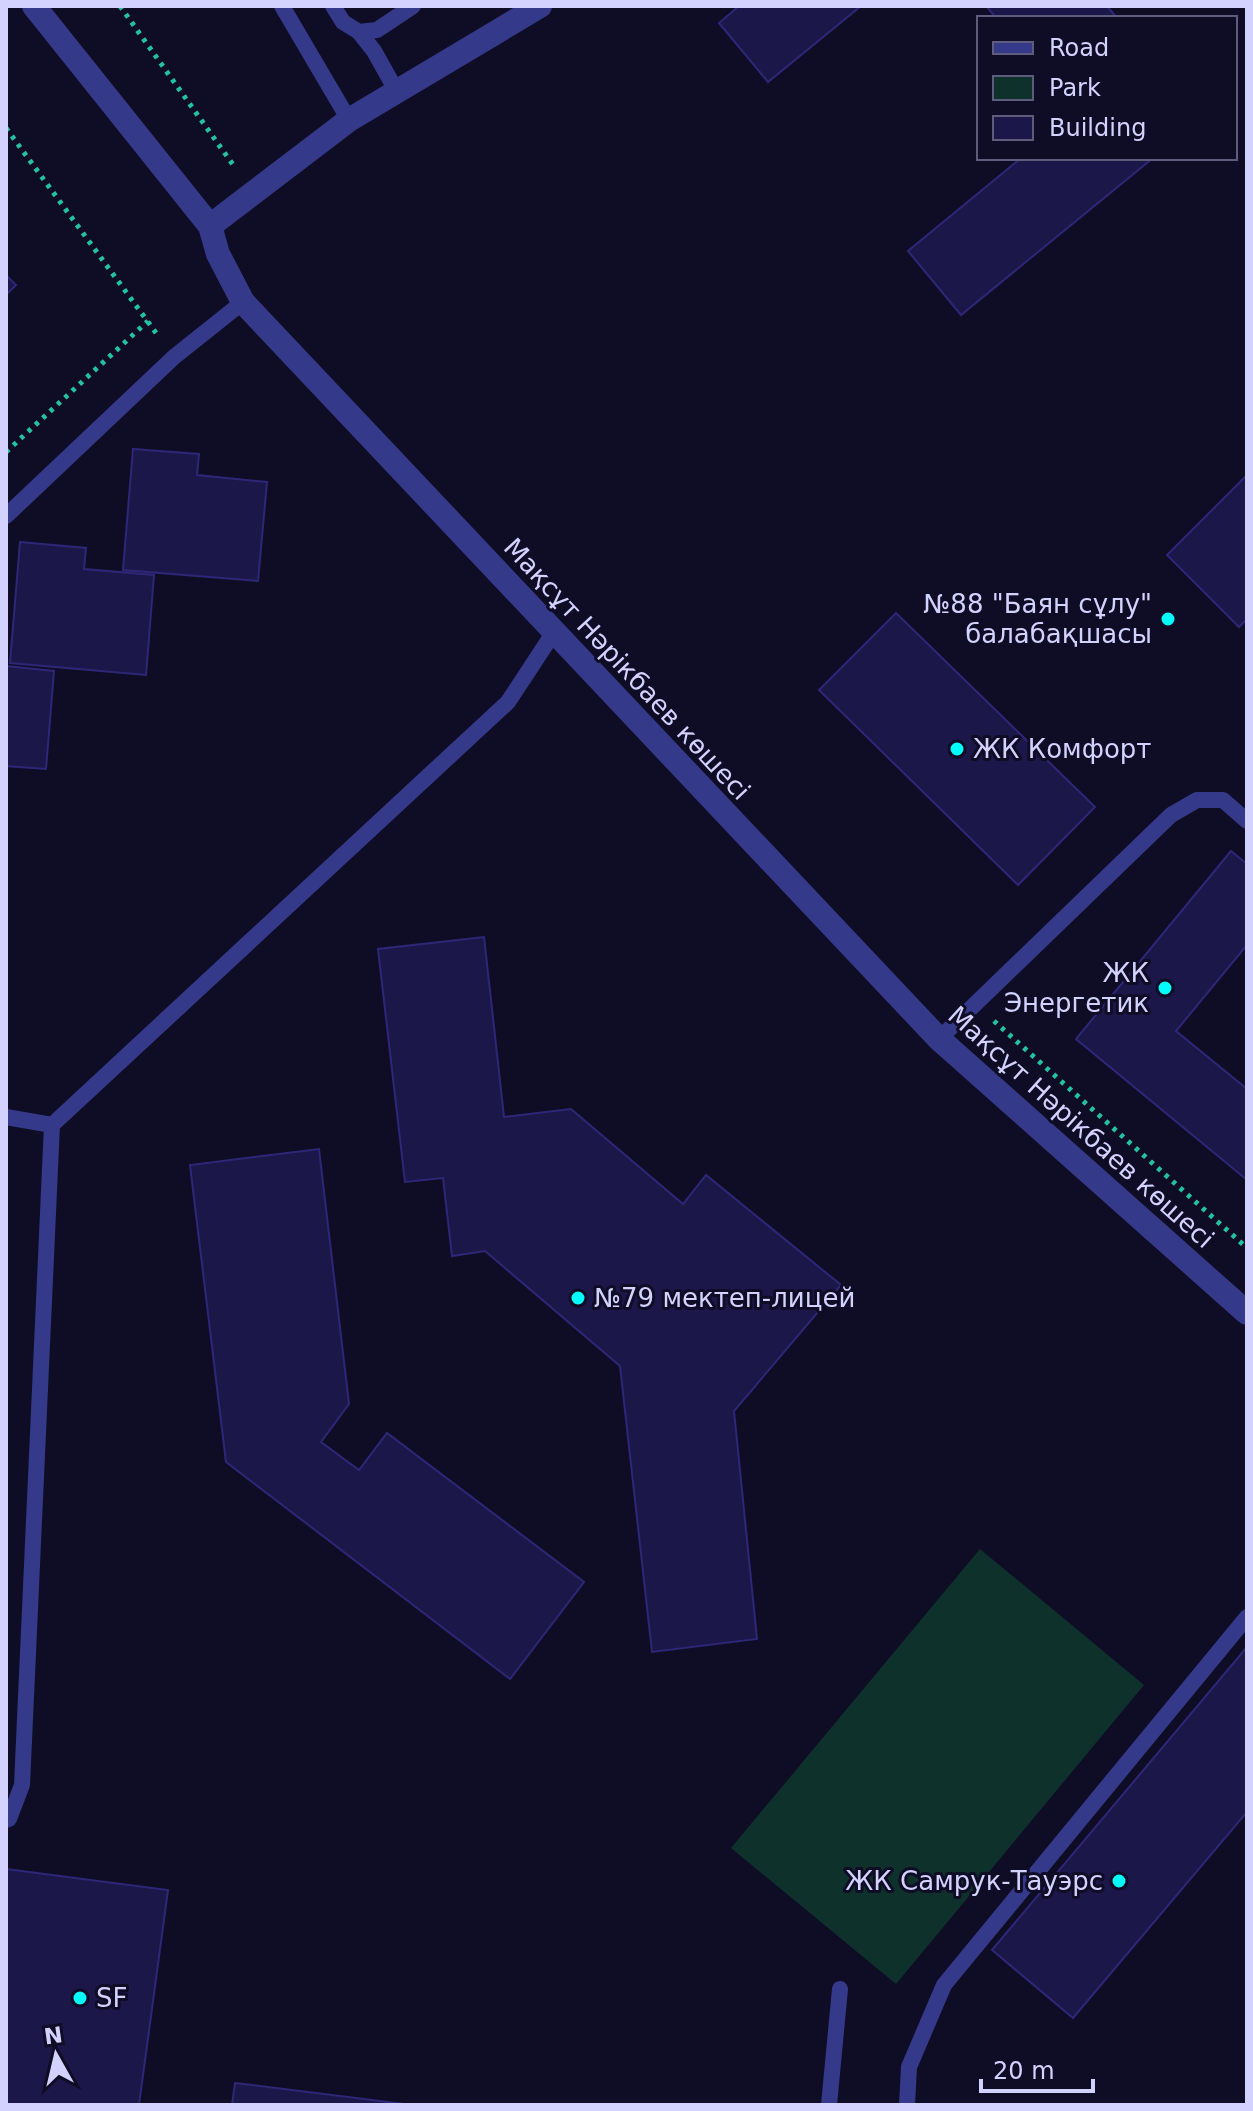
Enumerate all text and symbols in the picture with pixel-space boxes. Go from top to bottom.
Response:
legend [977,16,1237,160]
text: Road [1049,34,1109,62]
text: Park [1049,74,1101,102]
text: Building [1049,114,1146,142]
street label: Мақсұт Нәрікбаев көшесі [498,532,756,806]
place label: №88 "Баян сұлу" балабақшасы [923,589,1152,649]
marker: №88 "Баян сұлу" балабақшасы [1159,610,1177,628]
place label: ЖК Комфорт [973,734,1152,764]
marker: ЖК Комфорт [948,740,966,758]
place label: ЖК Энергетик [1004,958,1149,1018]
marker: ЖК Энергетик [1156,979,1174,997]
street label: Мақсұт Нәрікбаев көшесі [942,1000,1220,1254]
place label: №79 мектеп-лицей [594,1283,855,1313]
marker: №79 мектеп-лицей [569,1289,587,1307]
place label: ЖК Самрук-Тауэрс [845,1866,1103,1896]
marker: ЖК Самрук-Тауэрс [1110,1872,1128,1890]
place label: SF [96,1983,127,2013]
marker: SF [71,1989,89,2007]
north arrow [16,2015,96,2095]
text: N [42,2022,64,2049]
scale bar [981,2043,1093,2093]
text: 20 m [993,2057,1055,2085]

